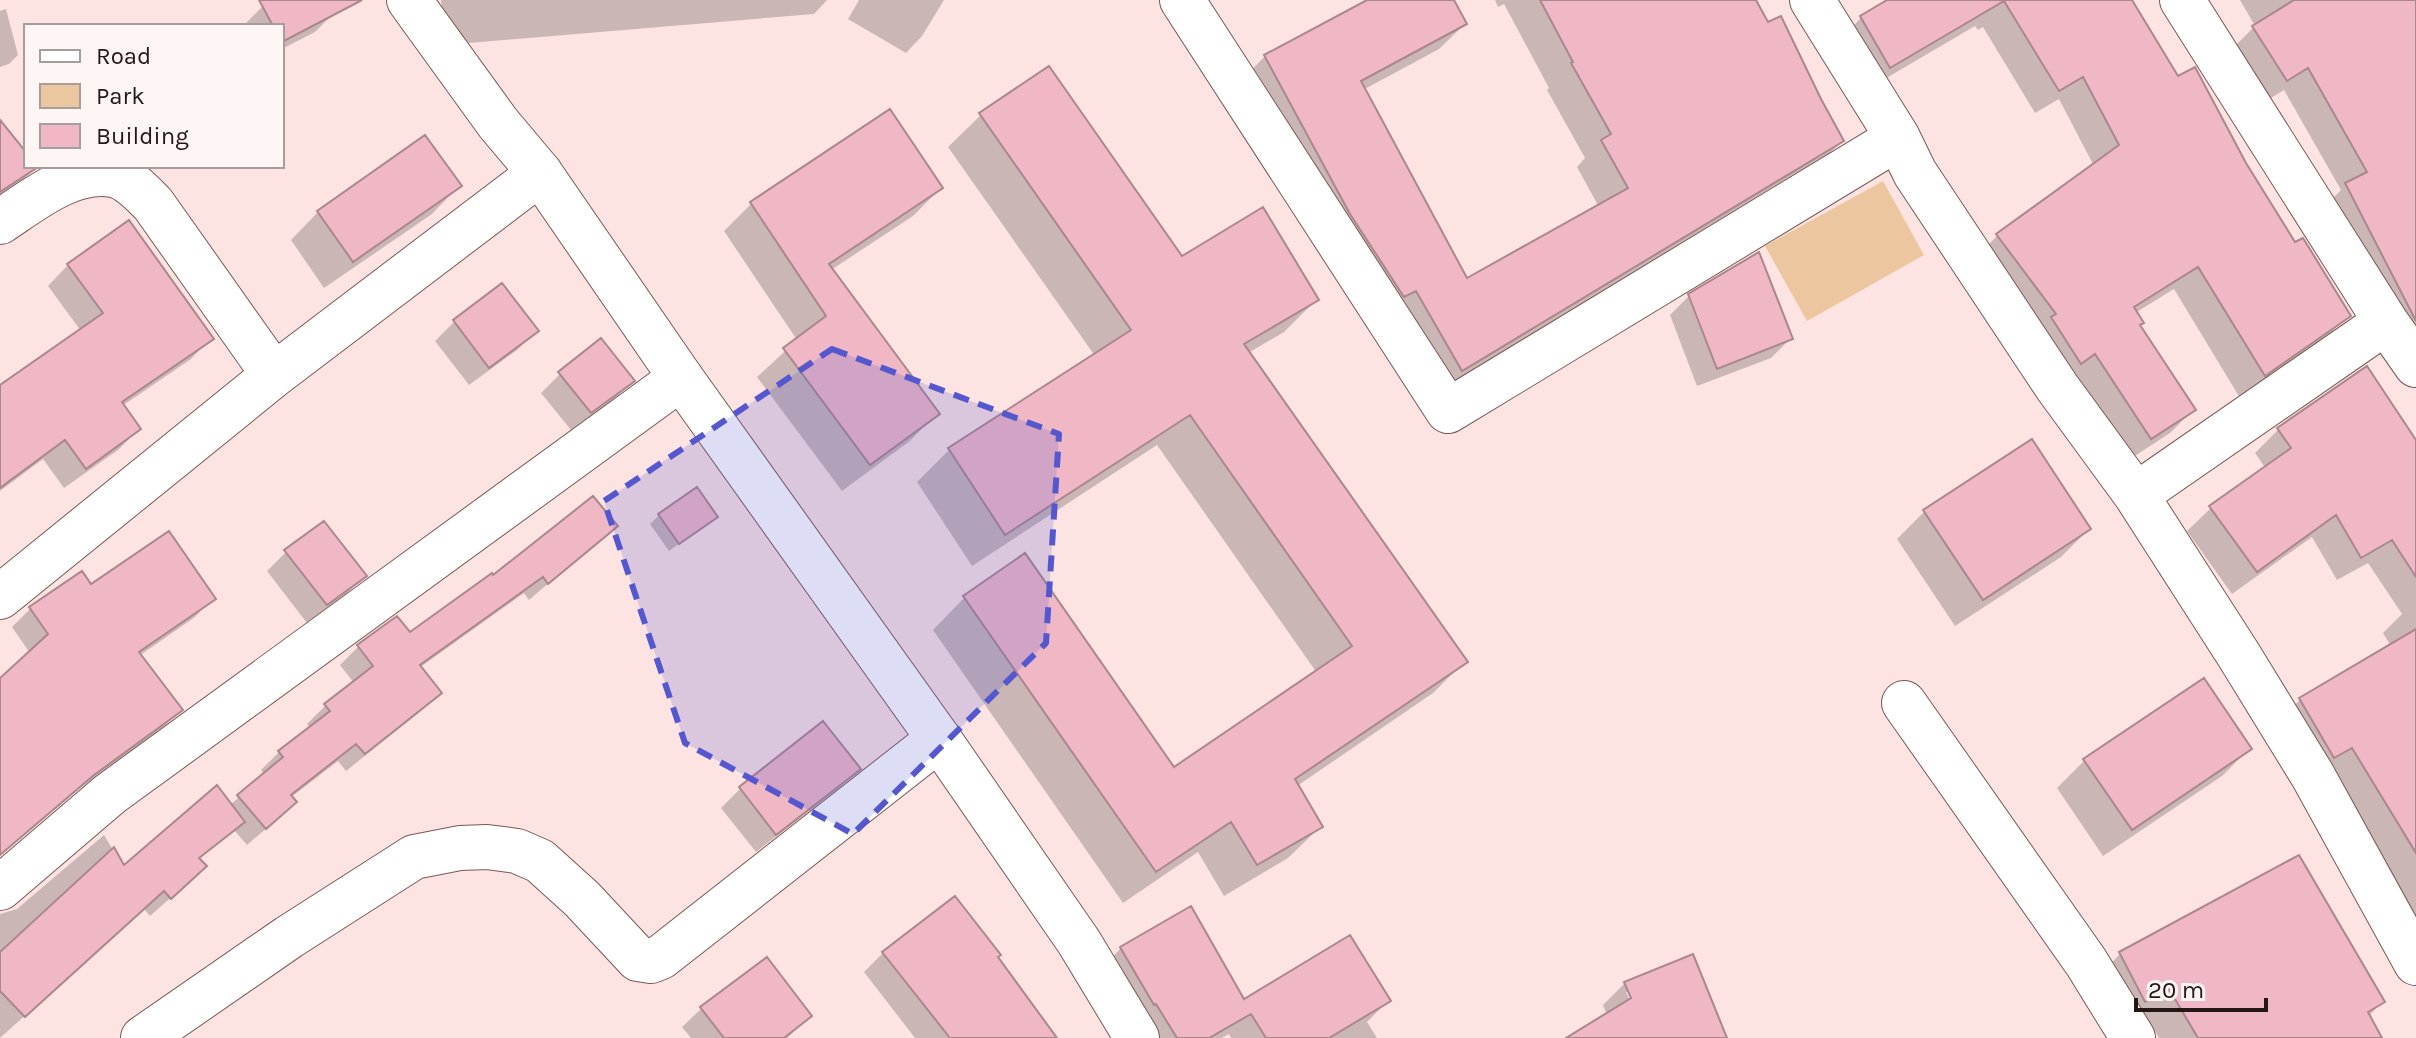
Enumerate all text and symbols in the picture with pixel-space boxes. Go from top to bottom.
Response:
legend [24,24,284,168]
text: Road [96,42,151,70]
text: Park [96,82,145,110]
text: Building [96,122,189,150]
scale bar [2136,962,2266,1012]
text: 20 m [2148,976,2204,1004]

